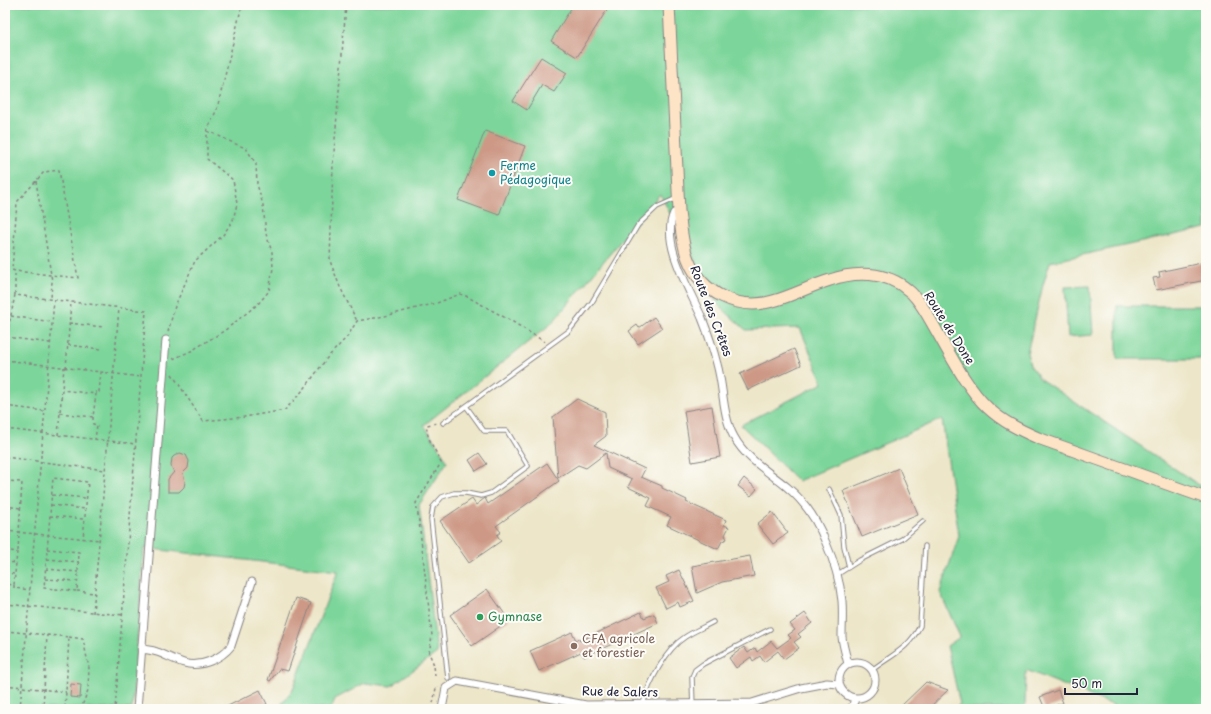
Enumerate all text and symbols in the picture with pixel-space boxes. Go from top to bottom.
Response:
place label: Ferme Pédagogique [500,156,572,188]
marker: Ferme Pédagogique [487,168,497,178]
street label: Route des Crêtes [686,263,738,359]
street label: Route de Done [920,287,980,368]
place label: Gymnase [488,607,542,625]
marker: Gymnase [475,612,485,622]
place label: CFA agricole et forestier [582,629,655,661]
marker: CFA agricole et forestier [569,641,579,651]
scale bar [1065,670,1137,696]
text: 50 m [1071,674,1102,692]
street label: Rue de Salers [582,681,659,701]

